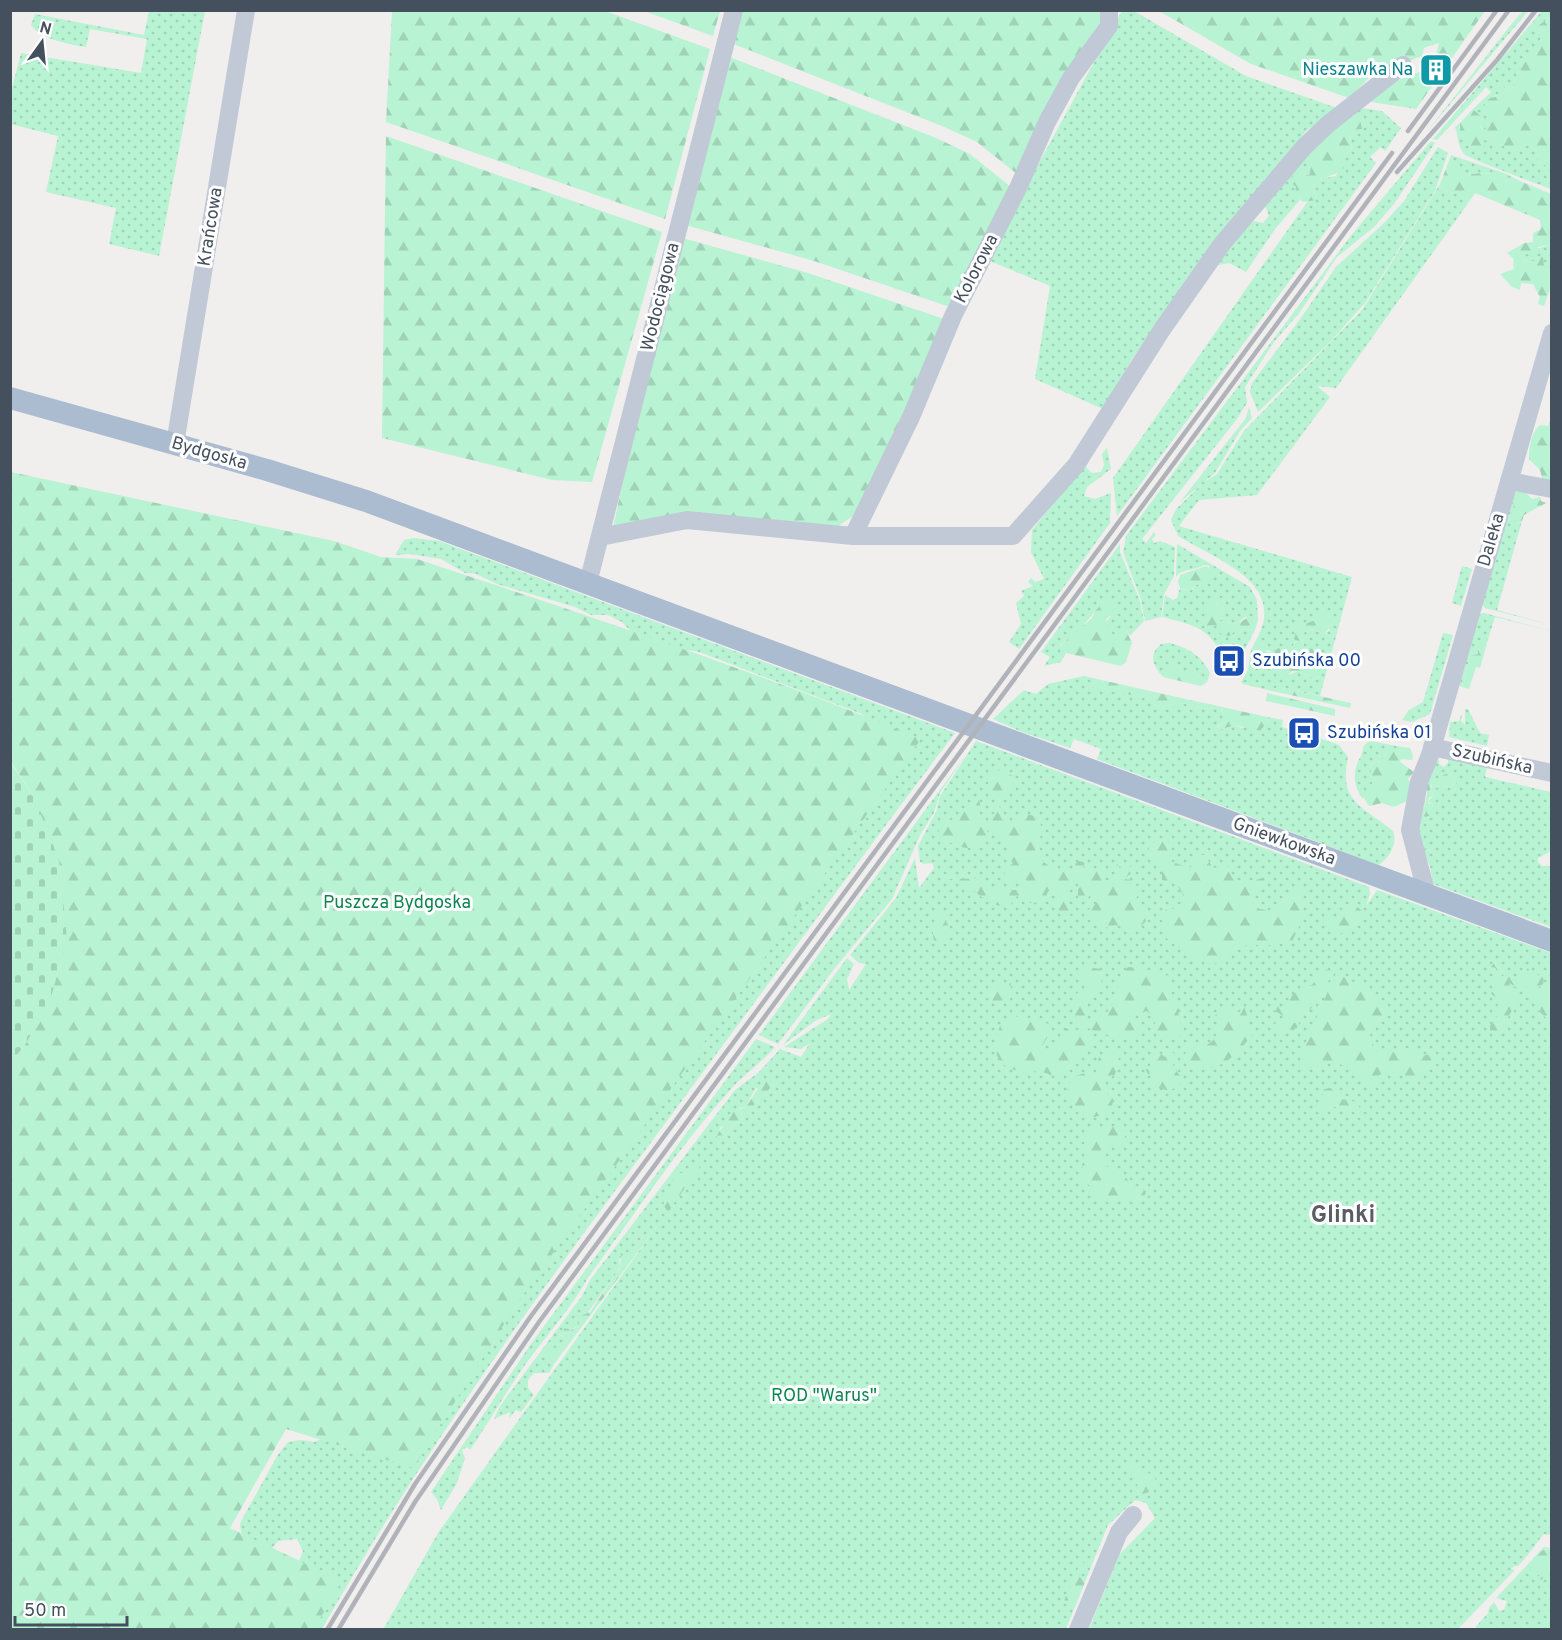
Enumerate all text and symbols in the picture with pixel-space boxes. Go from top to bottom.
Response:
north arrow [12,12,72,72]
text: N [37,18,54,41]
building icon: Nieszawka Na [1418,52,1454,88]
place label: Nieszawka Na [1302,59,1413,82]
street label: Krańcowa [193,186,229,268]
street label: Kolorowa [950,230,1004,308]
street label: Wodociągowa [636,240,686,354]
street label: Bydgoska [168,432,250,476]
street label: Daleka [1473,511,1511,569]
bus stop icon: Szubińska 00 [1211,643,1247,679]
place label: Szubińska 00 [1252,650,1361,673]
bus stop icon: Szubińska 01 [1286,715,1322,751]
place label: Szubińska 01 [1327,722,1431,745]
street label: Szubińska [1450,740,1534,780]
street label: Gniewkowska [1229,813,1339,871]
park label: Puszcza Bydgoska [323,892,471,915]
district label: Glinki [1311,1201,1375,1231]
park label: ROD "Warus" [771,1385,877,1408]
scale bar [15,1589,128,1627]
text: 50 m [24,1600,66,1623]

